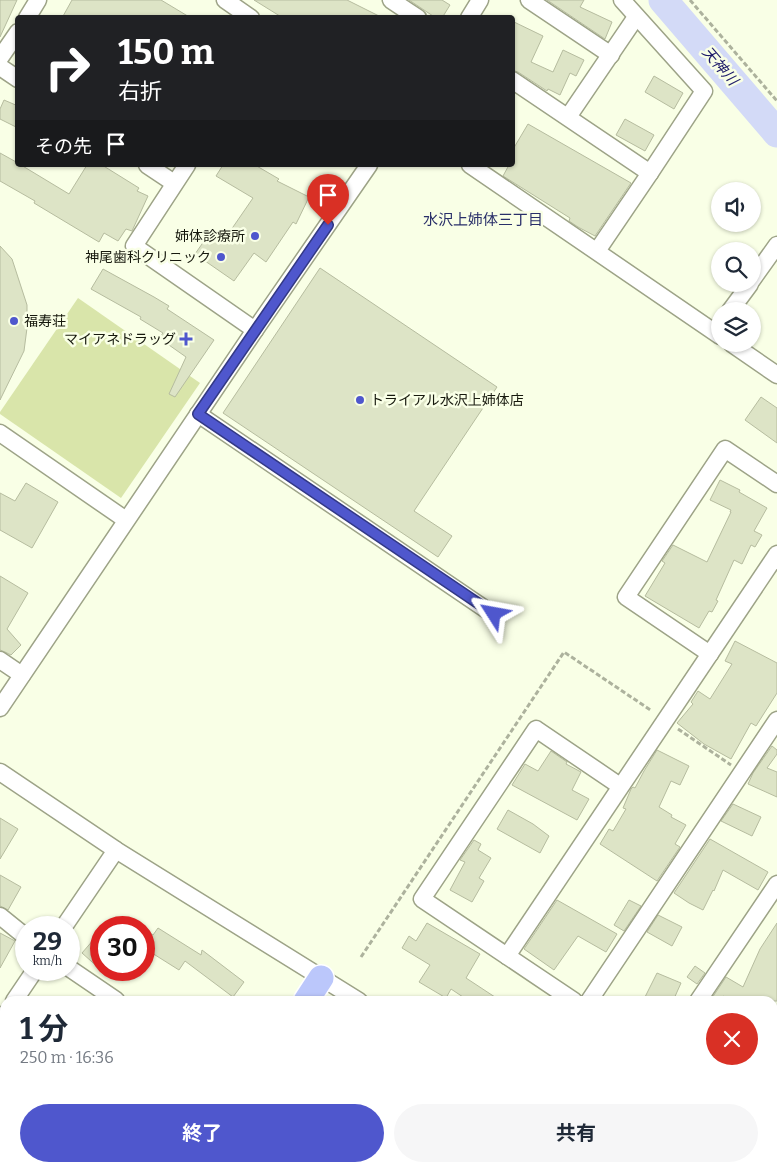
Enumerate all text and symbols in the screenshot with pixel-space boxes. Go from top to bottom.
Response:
text: 150 m [118,31,214,73]
icon: right [35,35,100,100]
water label: 天神川 [698,43,743,90]
text: 右折 [118,78,162,105]
icon: arrive [102,130,130,158]
text: その先 [35,135,92,158]
pin [307,174,349,225]
icon: arrive [314,181,342,209]
map controls [711,182,761,352]
button: sound [711,182,761,232]
district label: 水沢上姉体三丁目 [423,211,543,229]
place label: 姉体診療所 [175,228,245,245]
marker: 姉体診療所 [249,230,261,242]
button: search [711,242,761,292]
place label: 神尾歯科クリニック [85,249,211,266]
marker: 神尾歯科クリニック [215,251,227,263]
button: layers [711,302,761,352]
place label: 福寿荘 [24,313,66,330]
marker: 福寿荘 [8,315,20,327]
place label: マイアネドラッグ [64,331,176,348]
marker: マイアネドラッグ [180,333,192,345]
place label: トライアル水沢上姉体店 [370,392,524,409]
marker: トライアル水沢上姉体店 [354,394,366,406]
position arrow [467,587,519,639]
speed limit sign: 30 [90,916,155,981]
text: 29 [33,927,62,957]
text: km/h [33,954,62,968]
text: 1 分 [20,1011,68,1047]
button: close [706,1013,758,1065]
text: 250 m · 16:36 [20,1048,114,1067]
button: 終了 [20,1104,384,1162]
button: 共有 [394,1104,758,1162]

